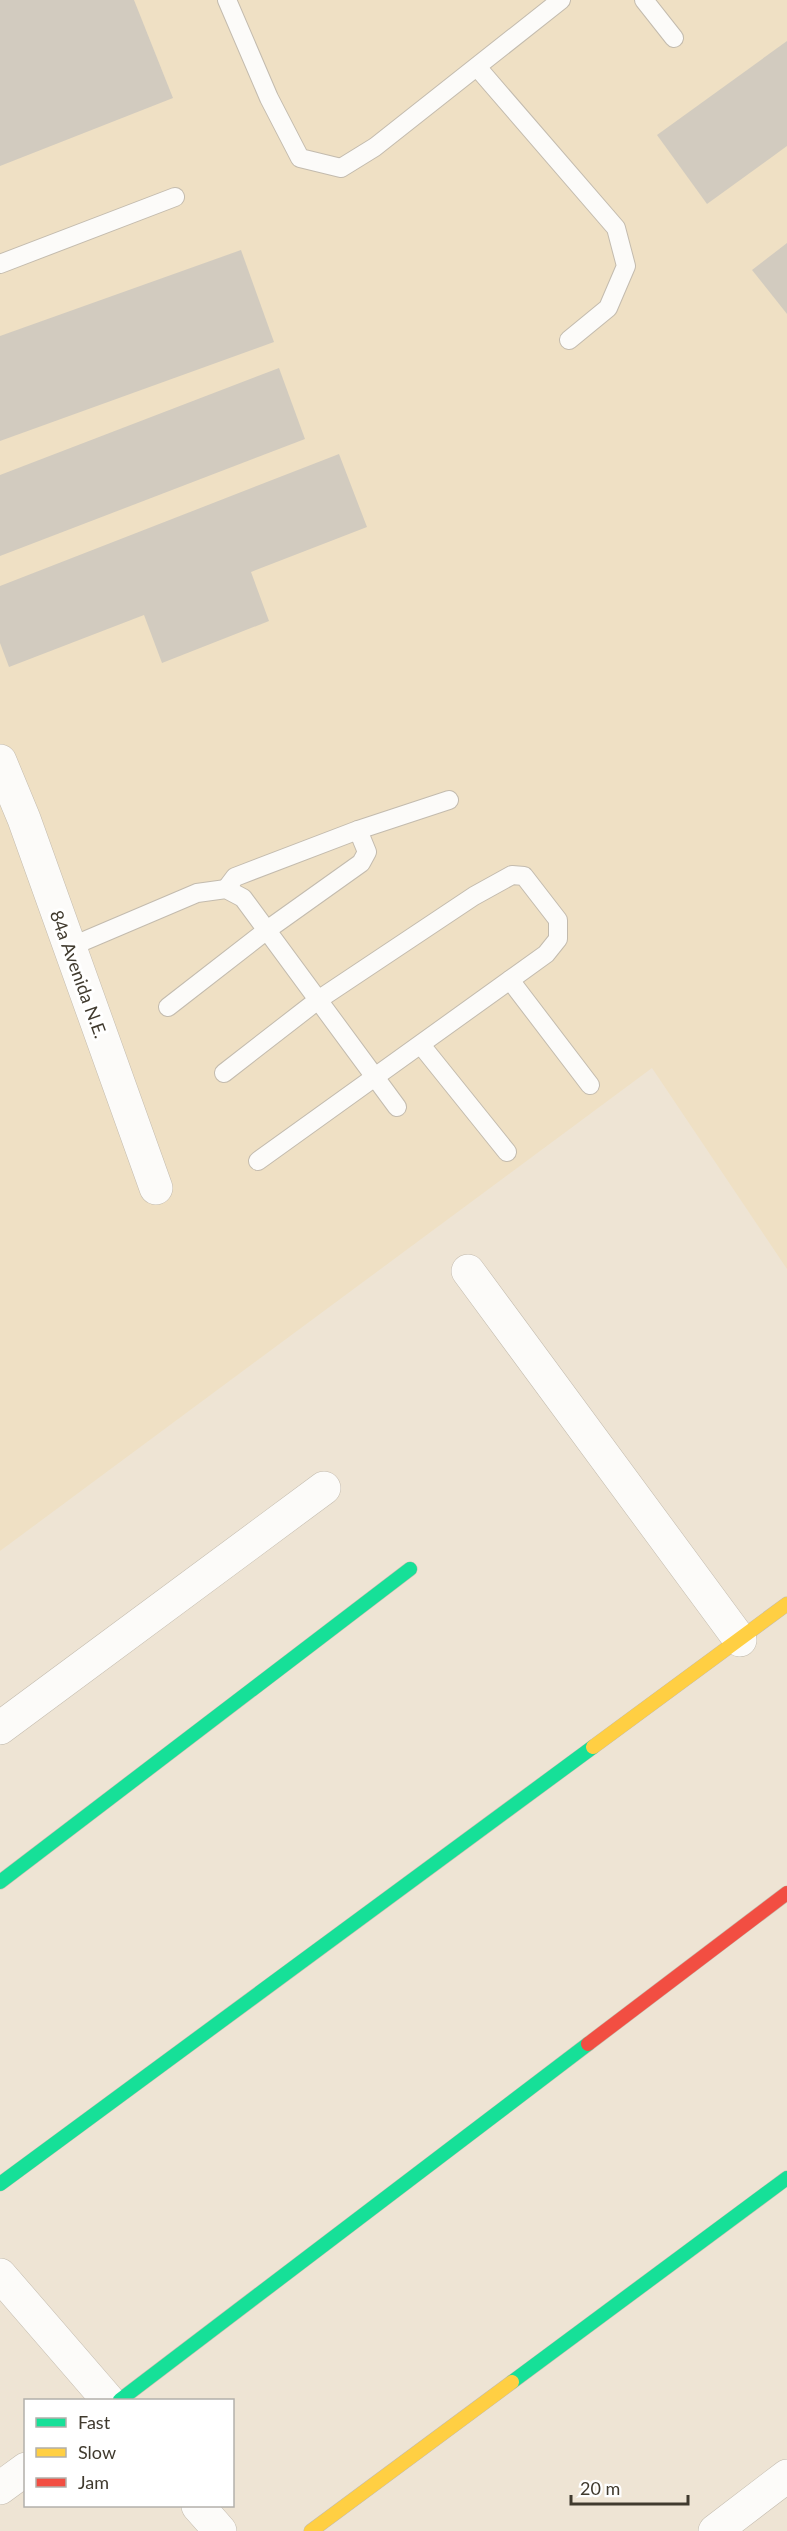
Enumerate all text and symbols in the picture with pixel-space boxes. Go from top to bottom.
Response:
street label: 84a Avenida N.E. [46,907,112,1041]
legend [24,2399,234,2507]
text: Fast [78,2411,111,2433]
text: Slow [78,2441,116,2463]
scale bar [571,2468,688,2506]
text: Jam [78,2471,109,2493]
text: 20 m [580,2477,620,2499]

